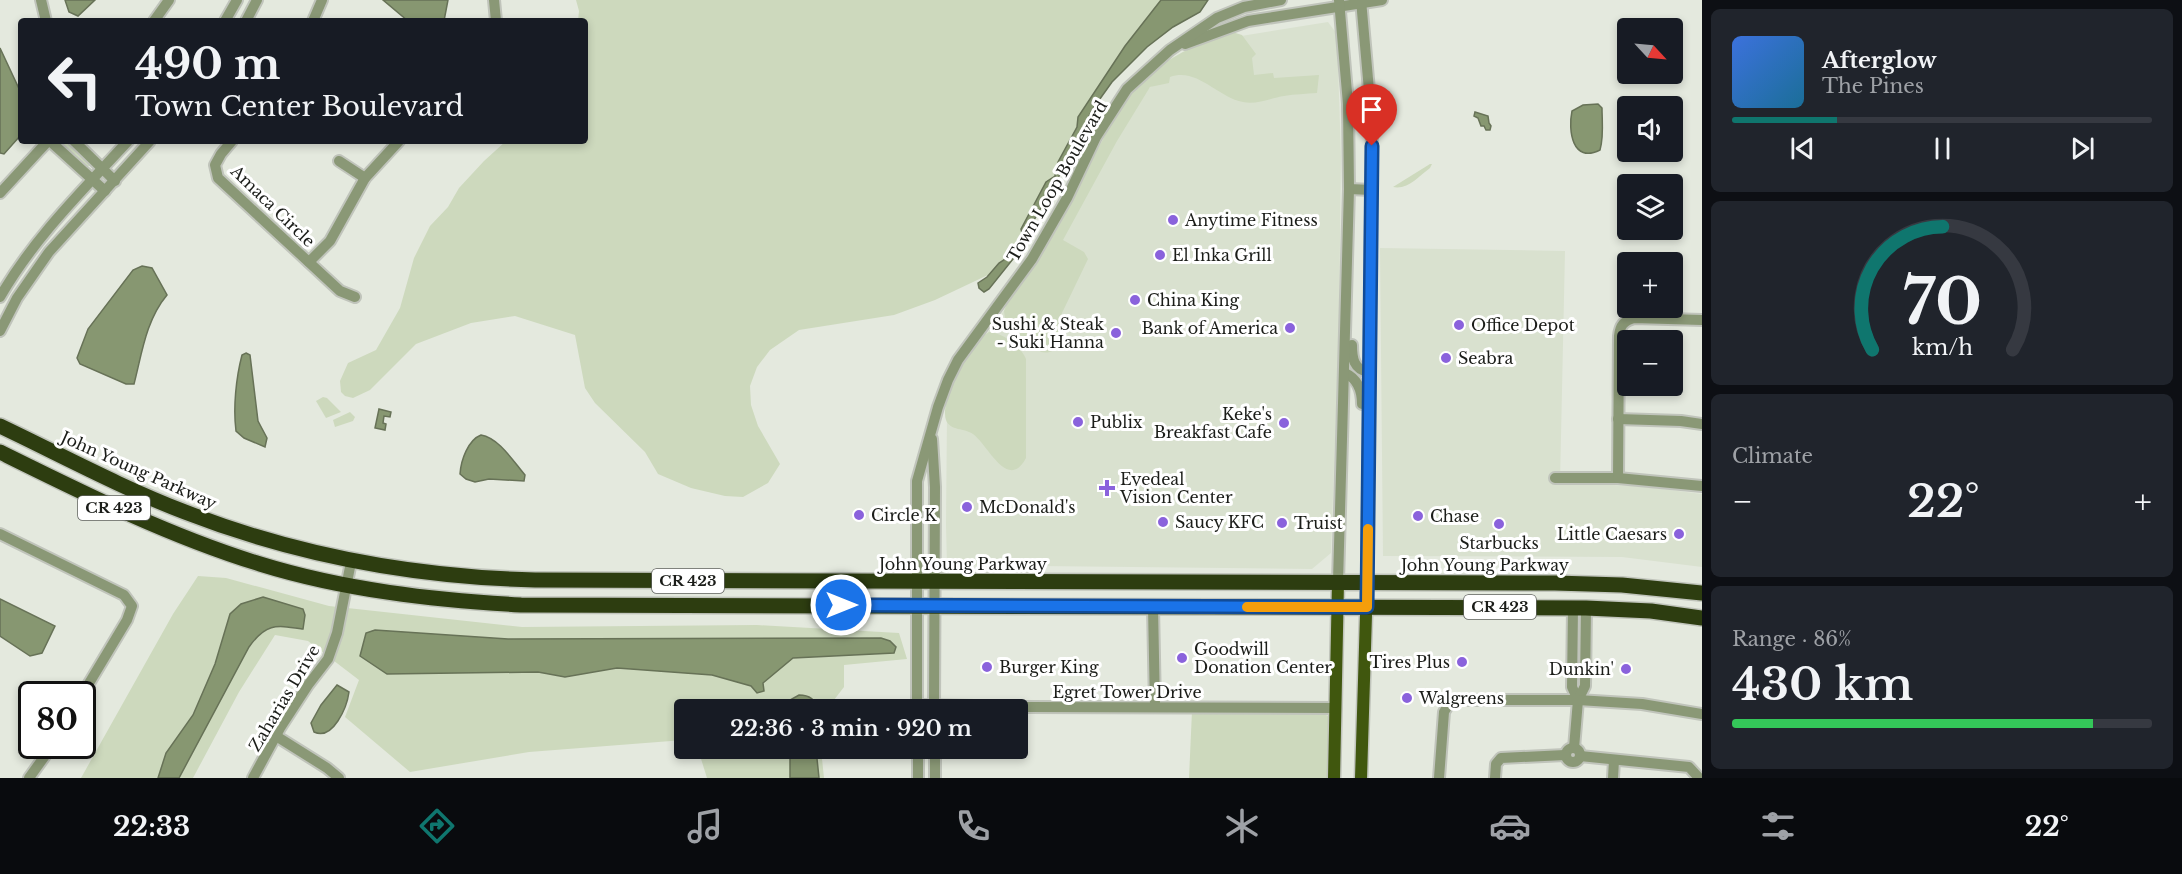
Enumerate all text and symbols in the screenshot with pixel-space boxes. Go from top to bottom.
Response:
north arrow [1617,18,1683,84]
map controls [1617,18,1683,396]
text: 490 m [135,38,281,90]
icon: left [36,42,114,120]
text: Afterglow [1822,47,1937,74]
text: The Pines [1822,74,1924,98]
pin [1346,84,1397,146]
text: Town Center Boulevard [135,90,464,123]
icon: arrive [1355,93,1388,126]
button: sound [1617,96,1683,162]
street label: Town Loop Boulevard [1003,97,1111,265]
icon: previous [1786,132,1819,165]
icon: pause [1926,132,1959,165]
icon: next [2066,132,2099,165]
street label: Amaca Circle [226,160,319,251]
button: layers [1617,174,1683,240]
place label: Anytime Fitness [1184,210,1318,230]
marker: Anytime Fitness [1166,213,1180,227]
place label: El Inka Grill [1172,245,1272,265]
marker: El Inka Grill [1153,248,1167,262]
button: + [1617,252,1683,318]
text: 70 [1902,263,1982,341]
place label: China King [1147,290,1240,310]
marker: China King [1128,293,1142,307]
place label: Sushi & Steak - Suki Hanna [992,314,1104,352]
place label: Office Depot [1471,315,1575,335]
place label: Bank of America [1141,318,1278,338]
marker: Office Depot [1452,318,1466,332]
marker: Bank of America [1283,321,1297,335]
marker: Sushi & Steak - Suki Hanna [1109,326,1123,340]
button: − [1617,330,1683,396]
text: km/h [1912,334,1973,361]
place label: Seabra [1458,348,1513,368]
marker: Seabra [1439,351,1453,365]
place label: Keke's Breakfast Cafe [1154,404,1272,442]
place label: Publix [1090,412,1143,432]
marker: Publix [1071,415,1085,429]
marker: Keke's Breakfast Cafe [1277,416,1291,430]
street label: John Young Parkway [56,426,221,514]
text: Climate [1732,444,1813,468]
place label: Eyedeal Vision Center [1119,469,1233,507]
text: 22° [1907,473,1980,529]
marker: Eyedeal Vision Center [1098,479,1116,497]
text: − [1732,481,1753,522]
text: + [2134,481,2152,522]
road number: CR 423 [78,496,150,520]
place label: McDonald's [979,497,1076,517]
marker: McDonald's [960,500,974,514]
place label: Circle K [871,505,937,525]
place label: Chase [1430,506,1479,526]
marker: Circle K [852,508,866,522]
marker: Chase [1411,509,1425,523]
place label: Saucy KFC [1175,512,1264,532]
place label: Truist [1294,513,1343,533]
marker: Saucy KFC [1156,515,1170,529]
marker: Truist [1275,516,1289,530]
marker: Starbucks [1492,517,1506,531]
place label: Little Caesars [1557,524,1667,544]
marker: Little Caesars [1672,527,1686,541]
place label: Starbucks [1459,533,1539,553]
street label: John Young Parkway [877,554,1048,574]
street label: John Young Parkway [1399,555,1570,575]
road number: CR 423 [652,569,724,593]
position arrow [809,573,873,637]
road number: CR 423 [1464,595,1536,619]
text: Range · 86% [1732,627,1852,651]
place label: Goodwill Donation Center [1194,639,1332,677]
street label: Zaharias Drive [244,641,324,755]
marker: Goodwill Donation Center [1175,651,1189,665]
place label: Tires Plus [1370,652,1450,672]
marker: Tires Plus [1455,655,1469,669]
text: 430 km [1732,656,1913,712]
place label: Burger King [999,657,1099,677]
place label: Dunkin' [1549,659,1614,679]
marker: Burger King [980,660,994,674]
marker: Dunkin' [1619,662,1633,676]
speed limit sign: 80 [18,681,96,759]
street label: Egret Tower Drive [1052,682,1202,702]
place label: Walgreens [1418,688,1504,708]
marker: Walgreens [1400,691,1414,705]
text: 22:36 · 3 min · 920 m [730,715,972,742]
icon: directions [416,805,458,847]
icon: music [684,805,726,847]
icon: phone [952,805,994,847]
icon: climate [1221,805,1263,847]
icon: car [1489,805,1531,847]
icon: filters [1757,805,1799,847]
text: 22:33 [113,810,190,843]
text: 22° [2025,810,2069,843]

